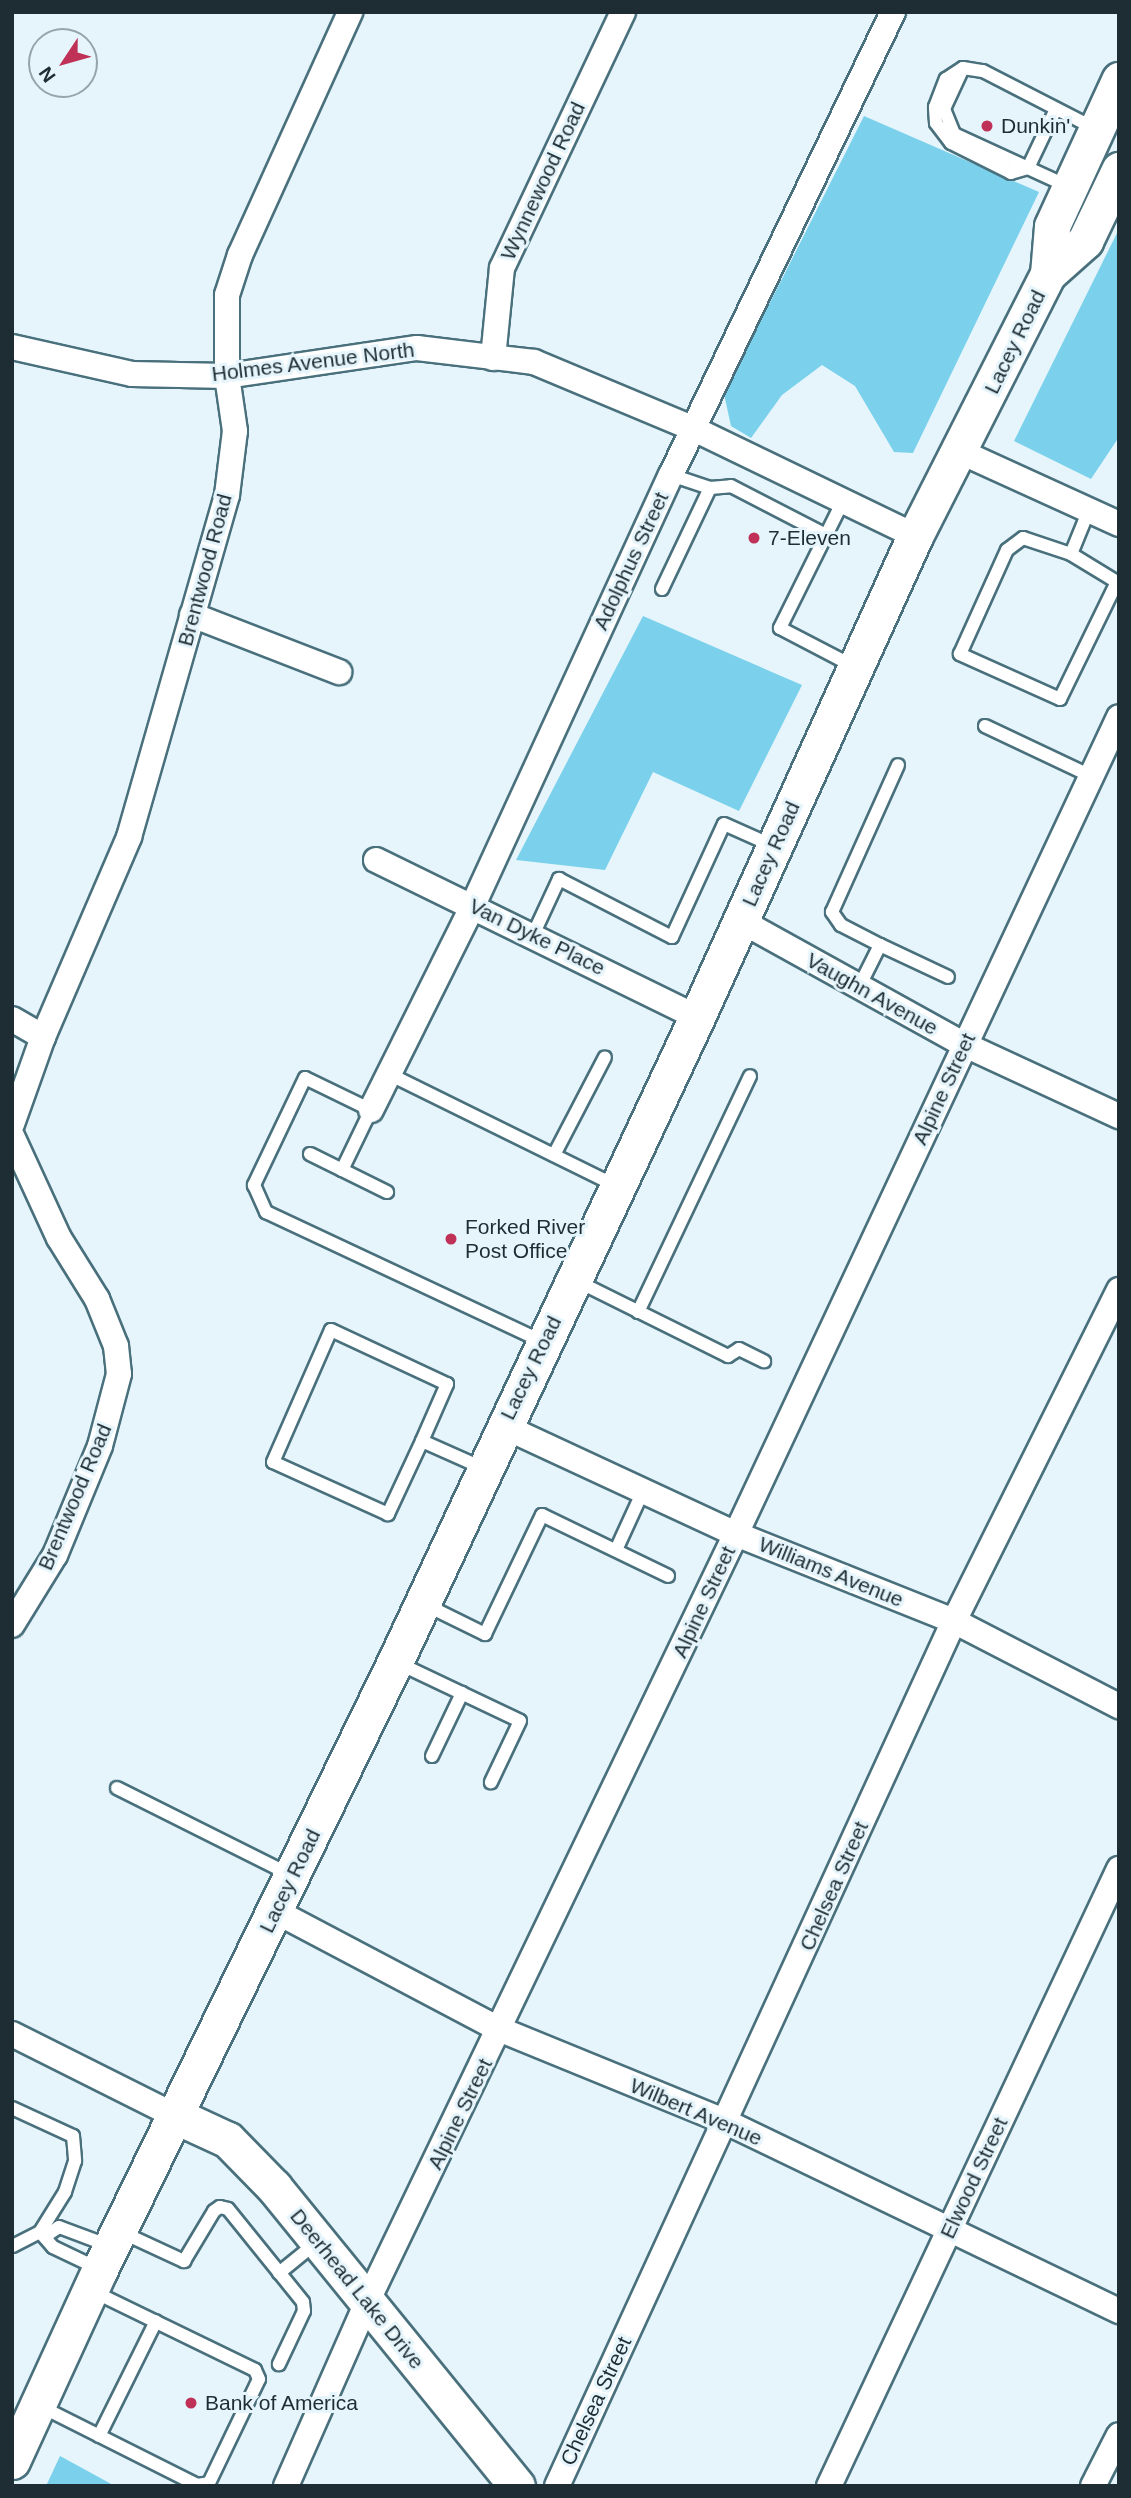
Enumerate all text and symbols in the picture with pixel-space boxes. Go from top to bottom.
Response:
north arrow [28,28,98,98]
text: N [35,63,60,86]
street label: Wynnewood Road [495,98,591,264]
place label: Dunkin' [1001,113,1070,139]
marker: Dunkin' [979,118,995,134]
street label: Lacey Road [979,286,1051,398]
street label: Holmes Avenue North [210,337,416,387]
street label: Adolphus Street [588,488,674,634]
street label: Brentwood Road [173,491,237,649]
place label: 7-Eleven [768,525,851,551]
marker: 7-Eleven [746,530,762,546]
street label: Lacey Road [737,798,805,910]
street label: Van Dyke Place [465,893,609,981]
street label: Vaughn Avenue [801,947,943,1041]
street label: Alpine Street [907,1029,981,1149]
place label: Forked River Post Office [465,1214,585,1264]
marker: Forked River Post Office [443,1231,459,1247]
street label: Lacey Road [495,1312,567,1424]
street label: Brentwood Road [33,1420,117,1574]
street label: Williams Avenue [755,1531,907,1613]
street label: Alpine Street [667,1542,741,1662]
street label: Chelsea Street [794,1817,874,1955]
street label: Lacey Road [254,1825,326,1937]
street label: Alpine Street [422,2054,498,2174]
street label: Wilbert Avenue [626,2073,766,2151]
street label: Elwood Street [935,2113,1013,2243]
street label: Deerhead Lake Drive [285,2204,429,2374]
street label: Chelsea Street [555,2333,637,2469]
place label: Bank of America [205,2390,359,2416]
marker: Bank of America [183,2395,199,2411]

